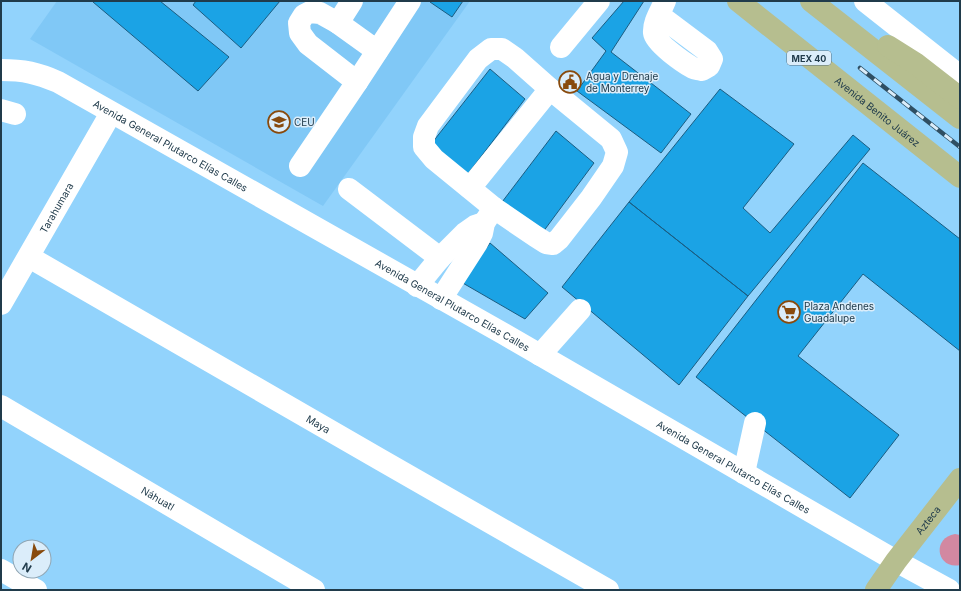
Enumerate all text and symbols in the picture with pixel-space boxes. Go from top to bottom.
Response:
road number: MEX 40 [787,51,831,65]
public building icon: Agua y Drenaje de Monterrey [557,69,583,95]
place label: Agua y Drenaje de Monterrey [586,70,658,94]
street label: Avenida Benito Juárez [833,74,922,149]
street label: Avenida General Plutarco Elías Calles [91,97,250,194]
school or university icon: CEU [266,109,292,135]
place label: CEU [294,116,315,128]
street label: Tarahumara [37,180,76,235]
street label: Avenida General Plutarco Elías Calles [373,257,532,354]
supermarket icon: Plaza Andenes Guadalupe [776,299,802,325]
place label: Plaza Andenes Guadalupe [804,300,874,324]
street label: Maya [304,412,332,435]
street label: Avenida General Plutarco Elías Calles [654,418,812,516]
street label: Náhuatl [139,484,177,513]
street label: Azteca [913,504,943,537]
north arrow [12,539,52,579]
text: N [20,559,34,576]

